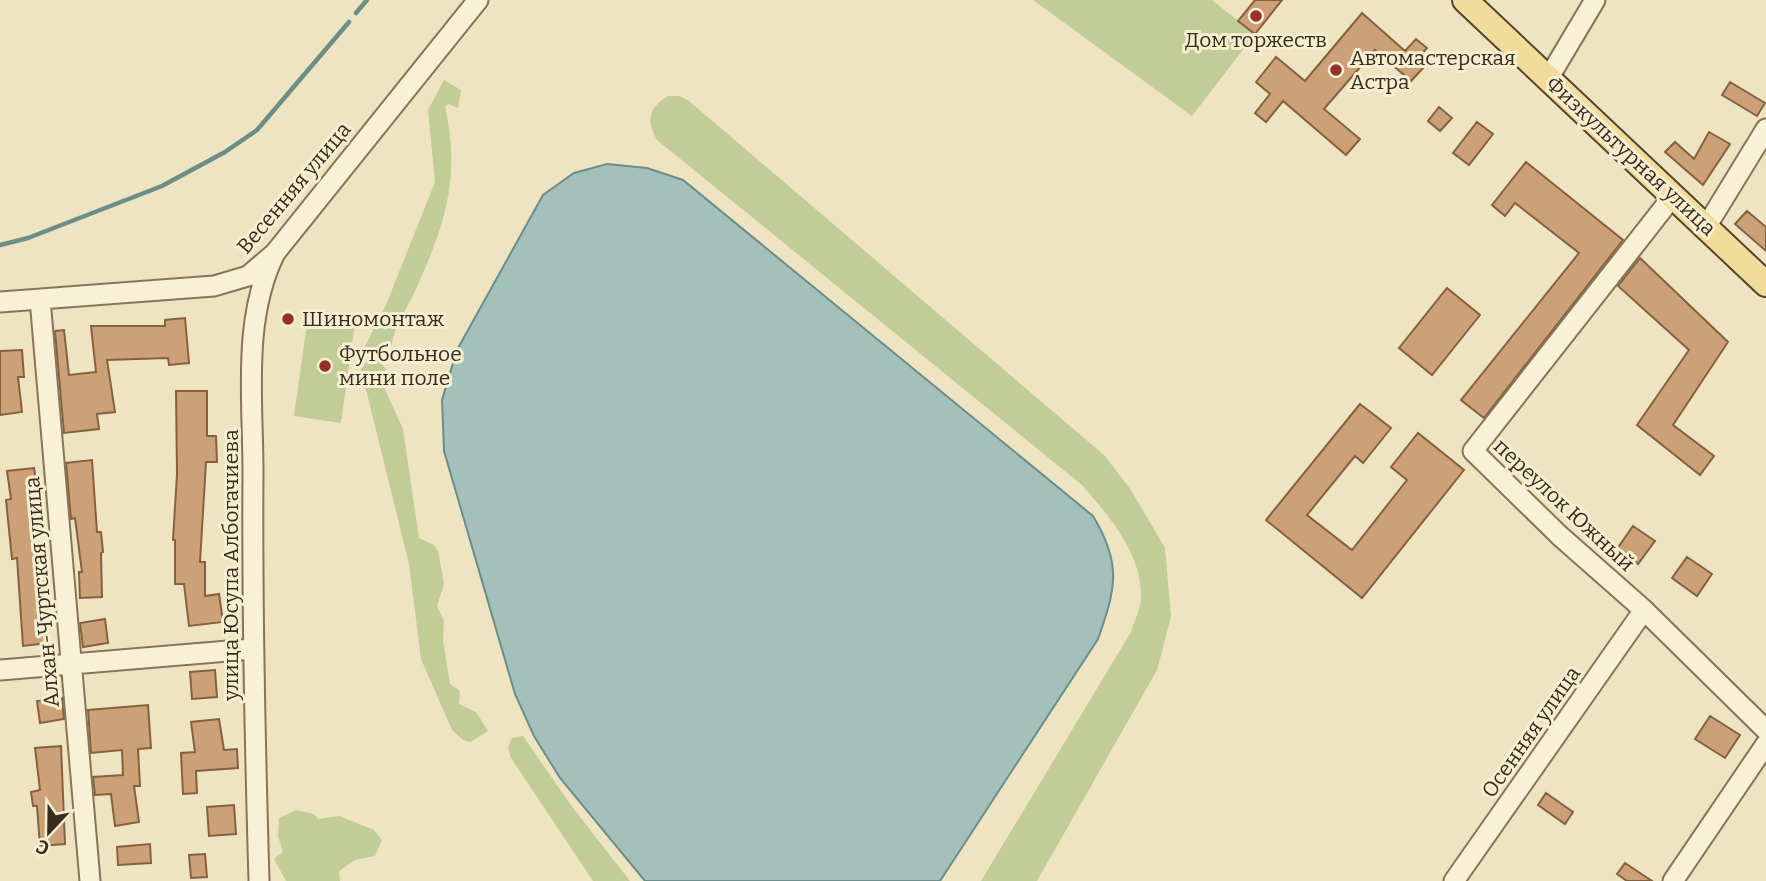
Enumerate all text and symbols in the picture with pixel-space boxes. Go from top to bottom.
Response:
marker: Дом торжеств [1248,8,1264,24]
place label: Дом торжеств [1185,27,1327,53]
place label: Автомастерская Астра [1350,45,1516,95]
marker: Автомастерская Астра [1328,62,1344,78]
street label: Физкультурная улица [1541,71,1722,242]
street label: Весенняя улица [231,117,357,259]
place label: Шиномонтаж [302,306,445,332]
marker: Шиномонтаж [280,311,296,327]
place label: Футбольное мини поле [339,341,462,391]
marker: Футбольное мини поле [317,358,333,374]
street label: улица Юсупа Албогачиева [218,429,244,702]
street label: переулок Южный [1488,433,1640,577]
street label: Алхан-Чуртская улица [19,475,65,709]
street label: Осенняя улица [1476,661,1586,803]
north arrow [14,797,84,867]
text: С [33,834,53,860]

